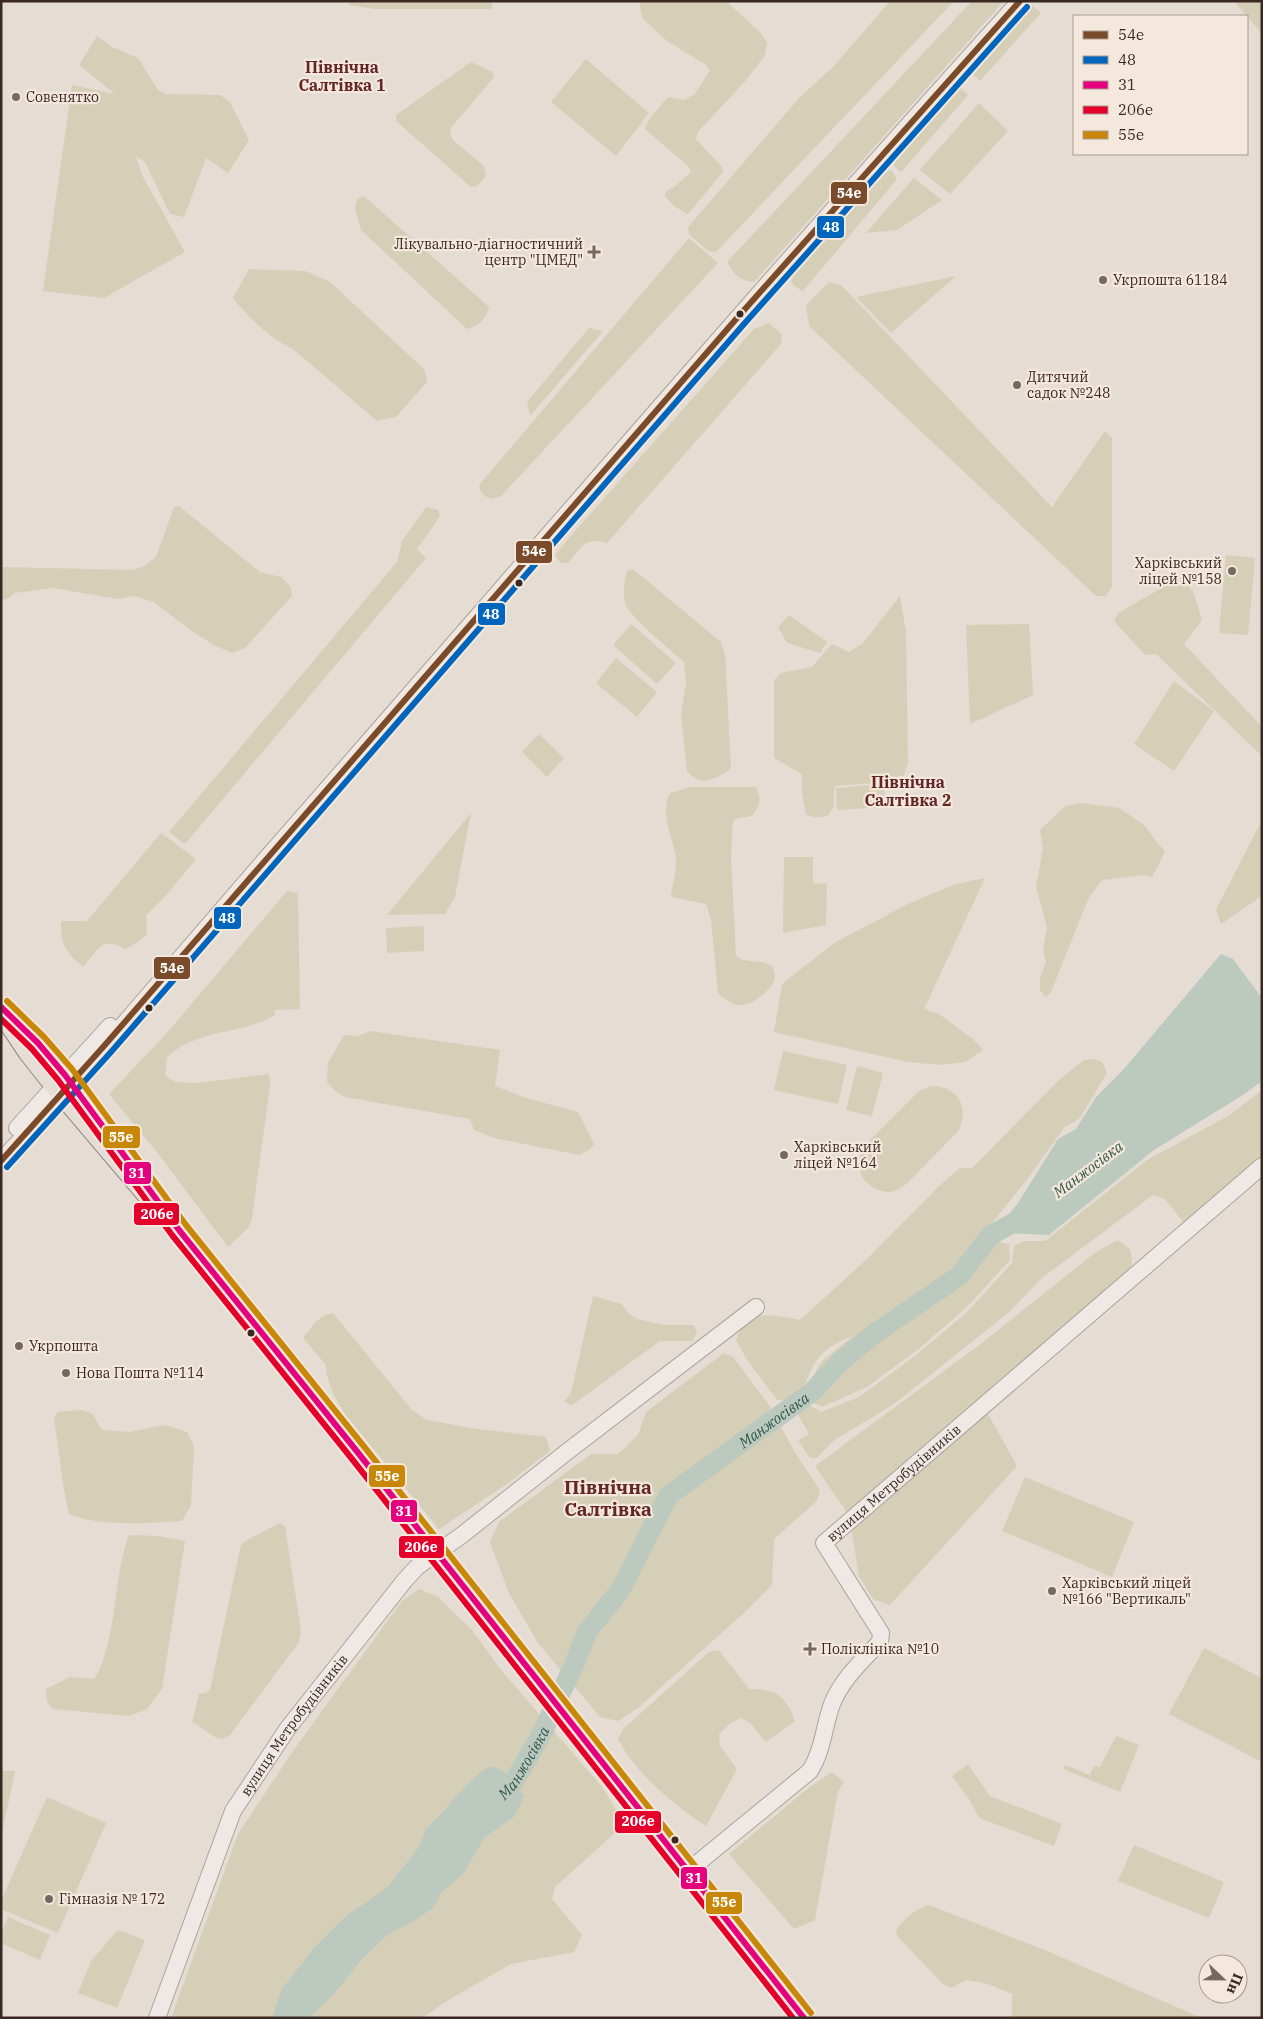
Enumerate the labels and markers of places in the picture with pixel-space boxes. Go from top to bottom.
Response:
place label: Совенятко [26,88,99,106]
marker: Совенятко [10,91,22,103]
place label: Лікувально-діагностичний центр "ЦМЕД" [394,235,583,269]
marker: Лікувально-діагностичний центр "ЦМЕД" [587,245,601,259]
place label: Укрпошта 61184 [1113,271,1228,289]
marker: Укрпошта 61184 [1097,274,1109,286]
unlabelled marker [735,309,745,319]
place label: Дитячий садок №248 [1027,368,1110,402]
marker: Дитячий садок №248 [1011,379,1023,391]
place label: Харківський ліцей №158 [1135,554,1222,588]
marker: Харківський ліцей №158 [1226,565,1238,577]
unlabelled marker [514,578,524,588]
unlabelled marker [144,1003,154,1013]
place label: Харківський ліцей №164 [794,1138,881,1172]
marker: Харківський ліцей №164 [778,1149,790,1161]
unlabelled marker [246,1328,256,1338]
place label: Укрпошта [29,1337,99,1355]
marker: Укрпошта [13,1340,25,1352]
place label: Нова Пошта №114 [76,1364,204,1382]
marker: Нова Пошта №114 [60,1367,72,1379]
place label: Харківський ліцей №166 "Вертикаль" [1062,1574,1191,1608]
marker: Харківський ліцей №166 "Вертикаль" [1046,1585,1058,1597]
place label: Поліклініка №10 [821,1640,939,1658]
marker: Поліклініка №10 [803,1642,817,1656]
unlabelled marker [670,1835,680,1845]
place label: Гімназія № 172 [59,1890,166,1908]
marker: Гімназія № 172 [43,1893,55,1905]

